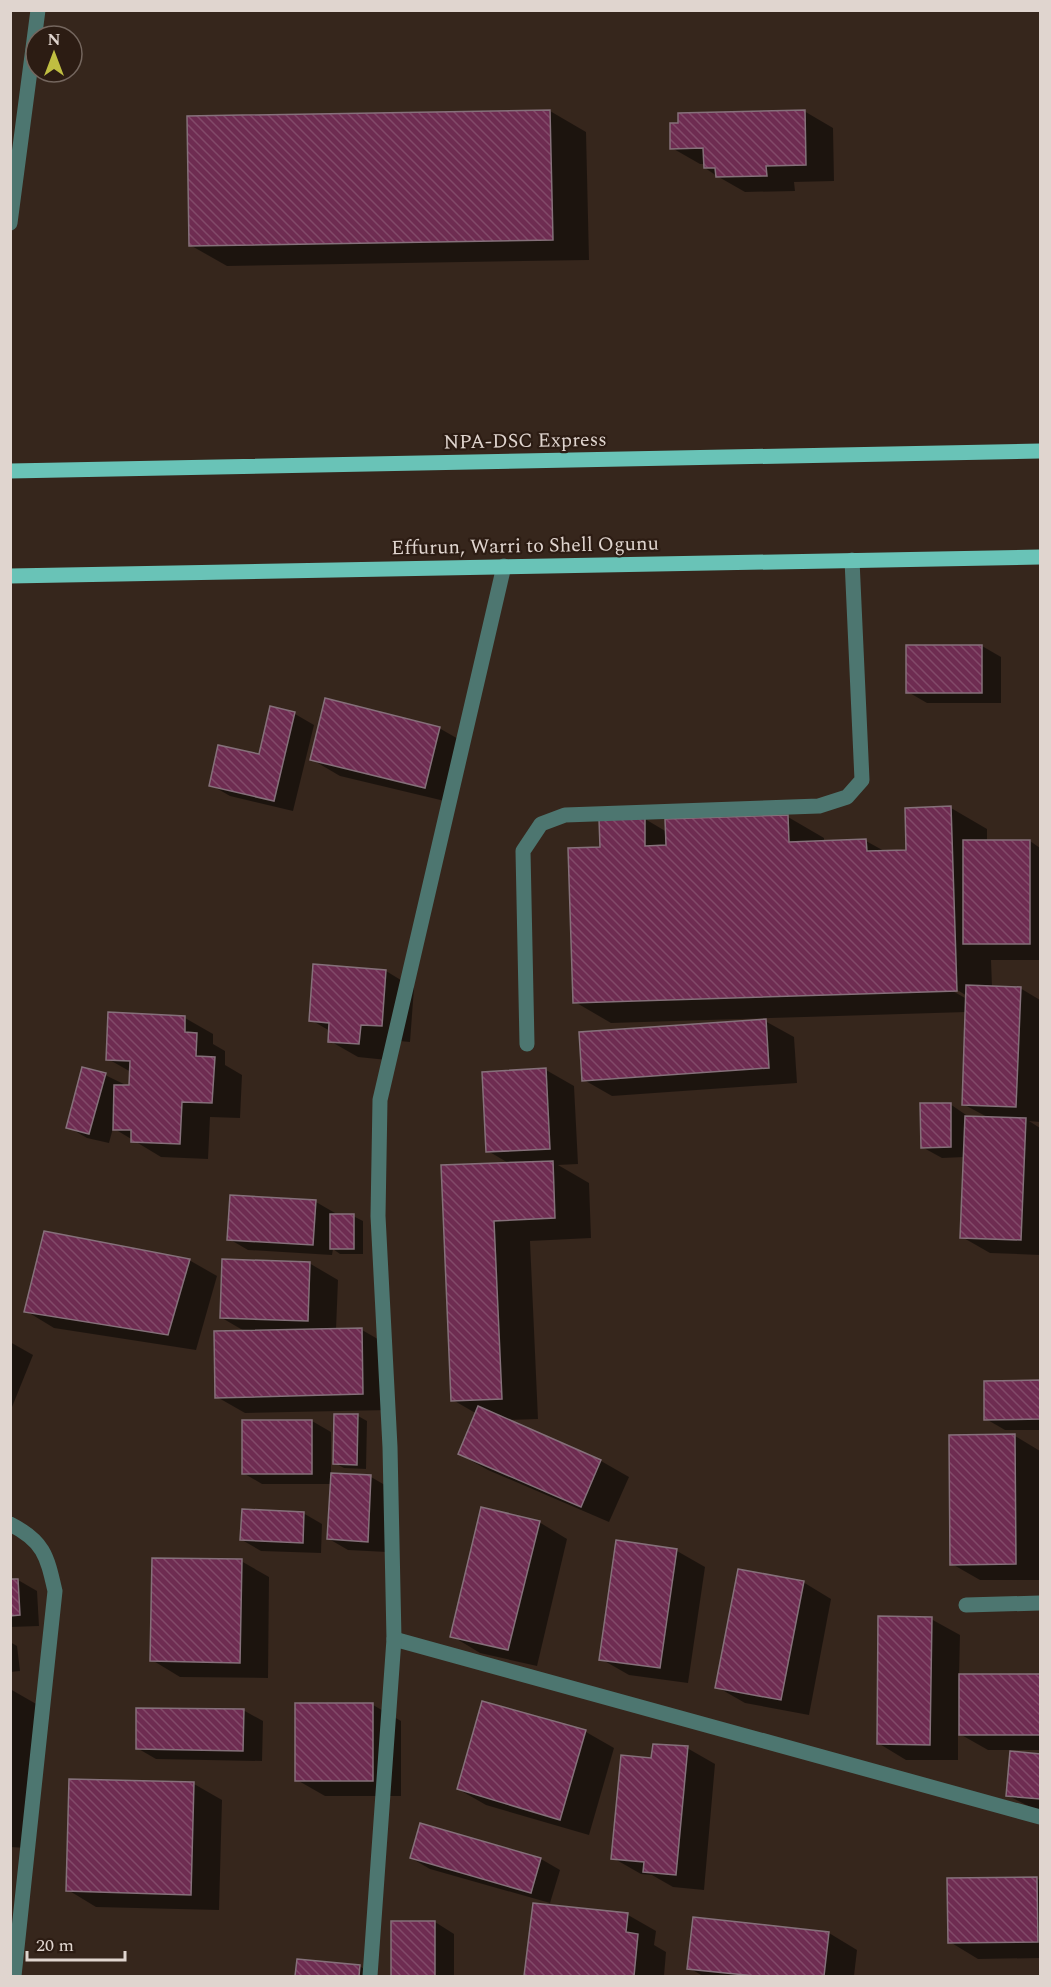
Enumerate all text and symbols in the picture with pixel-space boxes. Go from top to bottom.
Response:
north arrow [24,24,84,84]
text: N [47,28,61,52]
street label: NPA-DSC Express [443,425,607,457]
street label: Effurun, Warri to Shell Ogunu [391,529,659,563]
scale bar [27,1924,124,1962]
text: 20 m [36,1932,74,1959]

